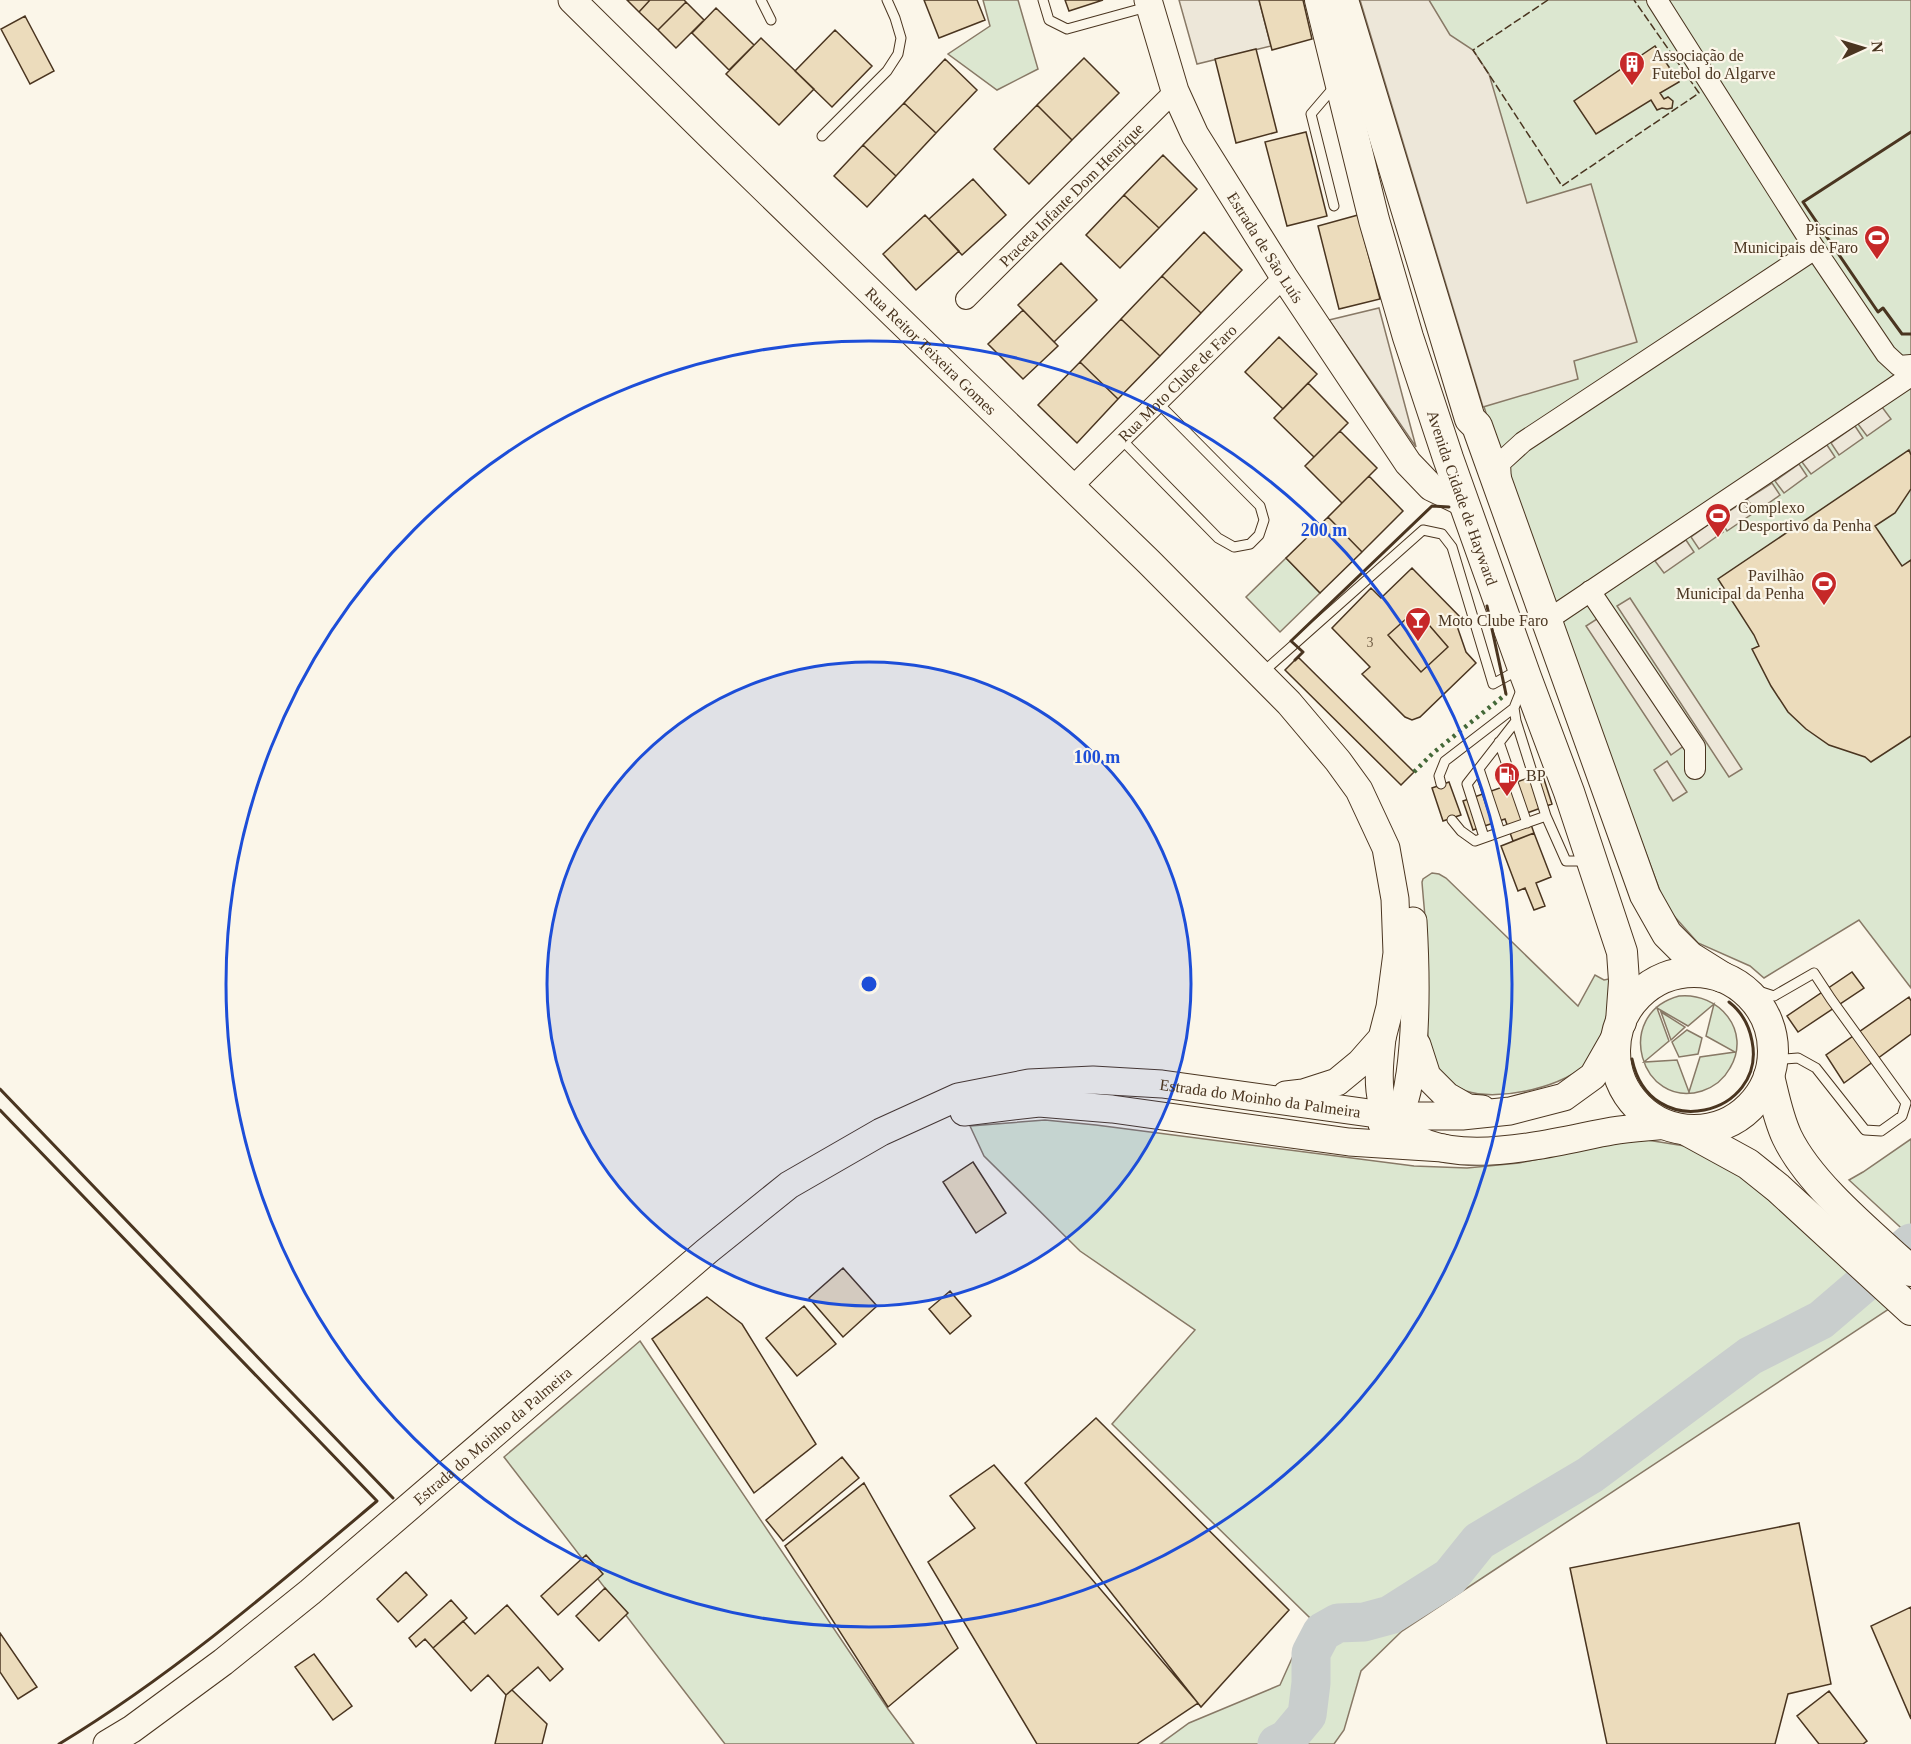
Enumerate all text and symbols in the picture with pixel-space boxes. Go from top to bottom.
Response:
north arrow [1833,18,1893,78]
text: N [1869,41,1886,54]
place label: Associação de Futebol do Algarve [1652,47,1776,83]
building icon: Associação de Futebol do Algarve [1617,49,1647,87]
street label: Praceta Infante Dom Henrique [995,119,1146,270]
street label: Estrada de São Luís [1224,189,1307,306]
place label: Piscinas Municipais de Faro [1734,221,1858,257]
sports icon: Piscinas Municipais de Faro [1862,223,1892,261]
street label: Rua Reitor Teixeira Gomes [862,284,1000,418]
street label: Rua Moto Clube de Faro [1115,321,1240,445]
street label: Avenida Cidade de Hayward [1424,408,1501,587]
place label: Complexo Desportivo da Penha [1738,499,1871,535]
sports icon: Complexo Desportivo da Penha [1703,501,1733,539]
text: 200 m [1301,520,1347,540]
place label: Pavilhão Municipal da Penha [1676,567,1804,603]
sports icon: Pavilhão Municipal da Penha [1809,569,1839,607]
bar icon: Moto Clube Faro [1403,605,1433,643]
place label: Moto Clube Faro [1438,612,1548,629]
house number: 3 [1367,635,1374,650]
text: 100 m [1074,747,1120,767]
fuel station icon: BP [1492,760,1522,798]
place label: BP [1526,767,1546,784]
centre of rings [859,974,879,994]
street label: Estrada do Moinho da Palmeira [1159,1075,1362,1120]
street label: Estrada do Moinho da Palmeira [410,1363,575,1508]

